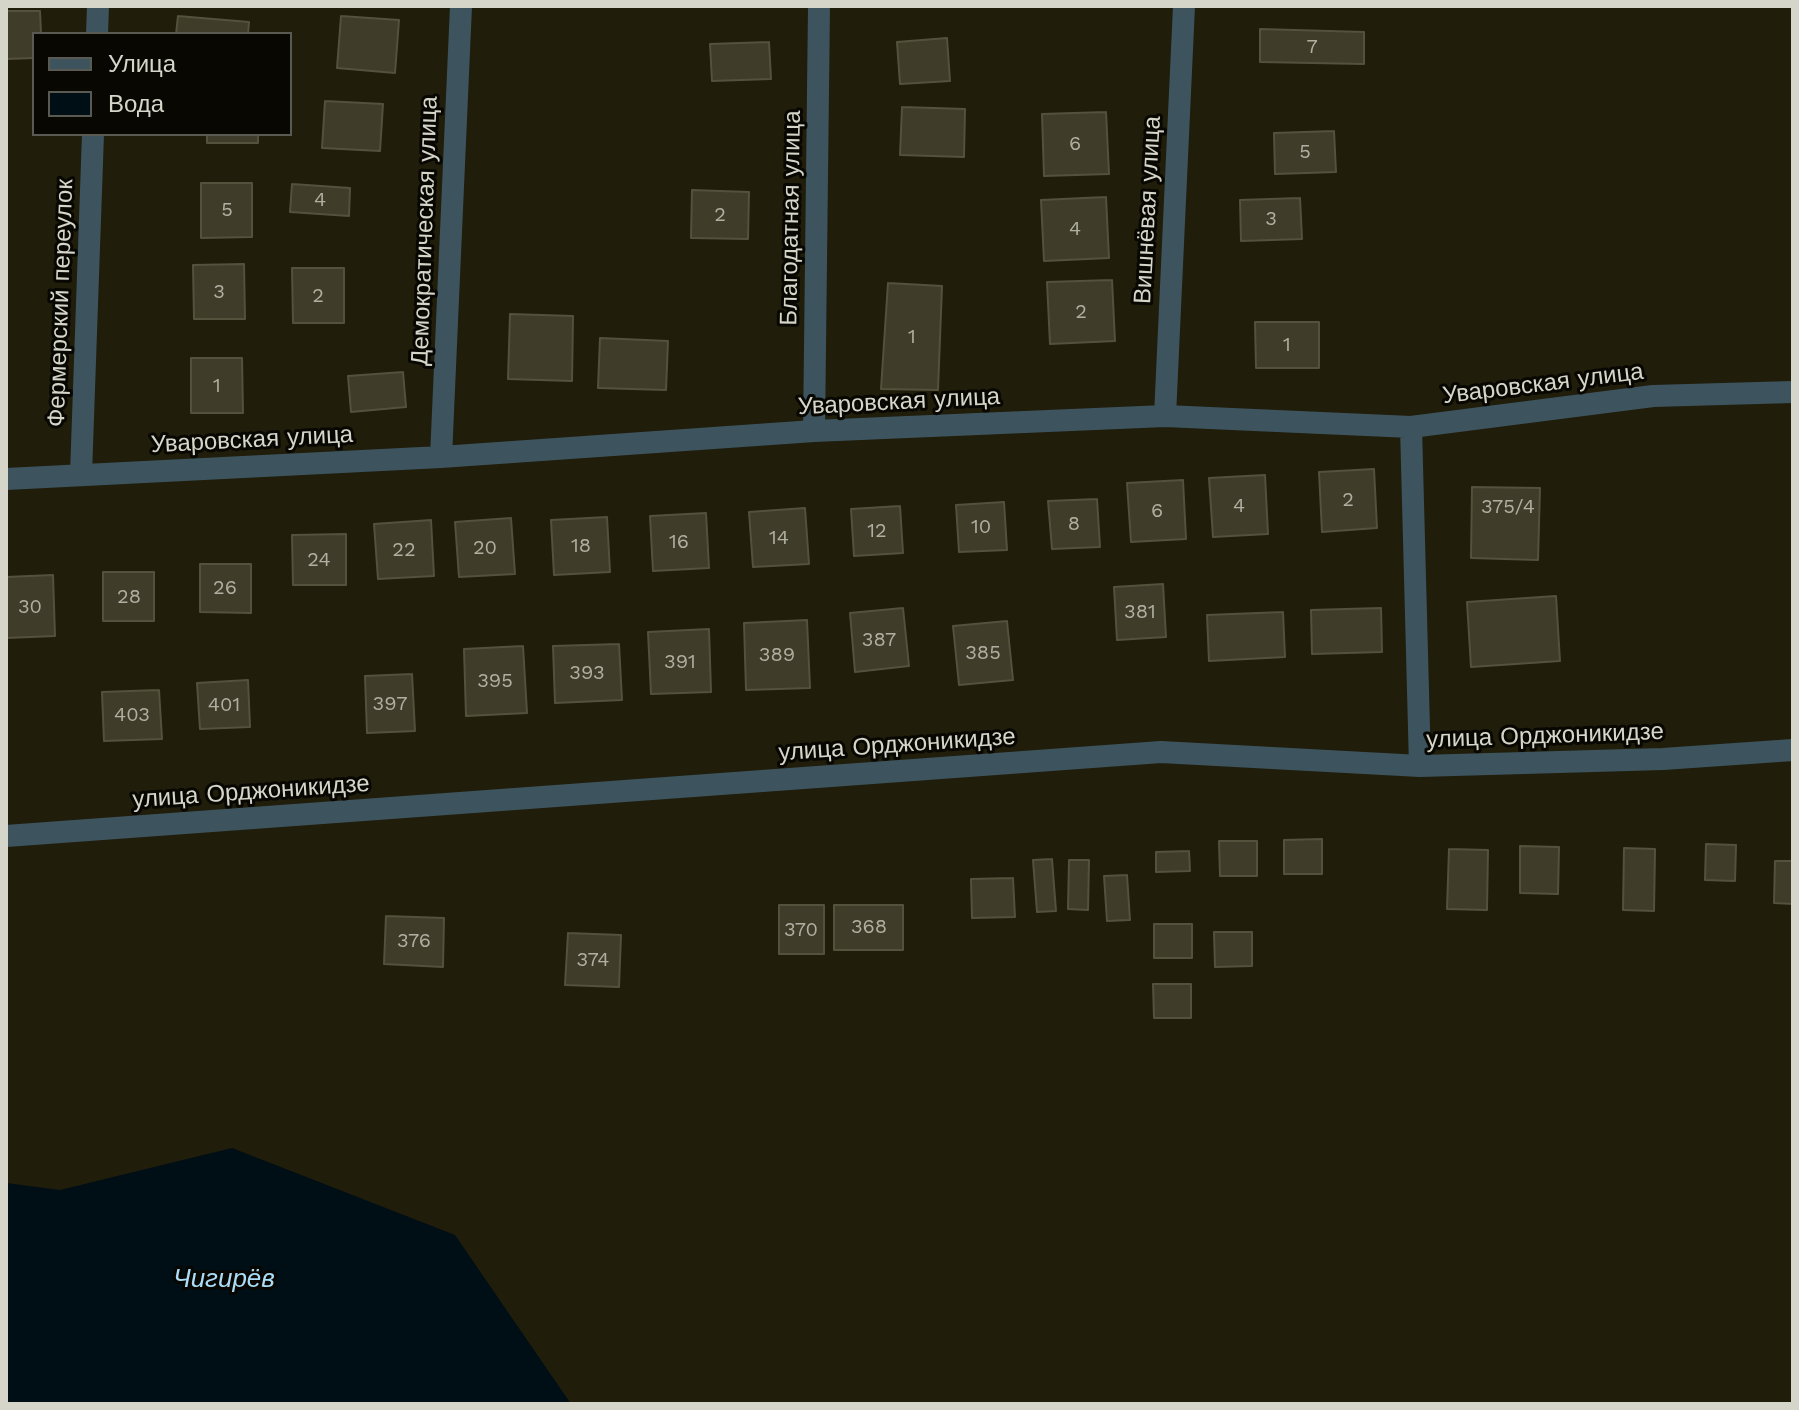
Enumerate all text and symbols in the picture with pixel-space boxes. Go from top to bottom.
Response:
legend [32,32,292,136]
house number: 7 [1306,35,1318,59]
text: Улица [108,50,176,78]
text: Вода [108,90,164,118]
street label: Демократическая улица [406,96,444,366]
street label: Благодатная улица [775,110,807,326]
street label: Вишнёвая улица [1129,115,1167,305]
house number: 6 [1069,132,1081,156]
house number: 5 [1299,140,1311,164]
street label: Фермерский переулок [42,179,80,427]
house number: 4 [314,188,326,212]
house number: 5 [221,198,233,222]
house number: 2 [714,203,726,227]
house number: 3 [1265,207,1277,231]
house number: 4 [1069,217,1081,241]
house number: 3 [213,280,225,304]
house number: 2 [312,284,324,308]
house number: 2 [1075,300,1087,324]
house number: 1 [908,325,916,349]
house number: 1 [1283,333,1291,357]
street label: Уваровская улица [1441,357,1645,411]
house number: 1 [213,374,221,398]
street label: Уваровская улица [797,382,1001,422]
street label: Уваровская улица [150,420,354,460]
house number: 2 [1342,488,1354,512]
house number: 4 [1233,494,1245,518]
house number: 375/4 [1481,495,1535,519]
house number: 6 [1151,499,1163,523]
house number: 8 [1068,512,1080,536]
house number: 10 [971,515,991,539]
house number: 12 [867,519,887,543]
house number: 14 [769,526,789,550]
house number: 16 [669,530,689,554]
house number: 18 [571,534,591,558]
house number: 20 [473,536,497,560]
house number: 22 [392,538,416,562]
house number: 24 [307,548,331,572]
house number: 26 [213,576,237,600]
house number: 28 [117,585,141,609]
house number: 30 [18,595,42,619]
house number: 381 [1124,600,1156,624]
house number: 387 [862,628,896,652]
house number: 385 [965,641,1001,665]
house number: 389 [759,643,795,667]
house number: 391 [664,650,696,674]
house number: 393 [569,661,605,685]
house number: 395 [477,669,513,693]
house number: 397 [373,692,407,716]
house number: 401 [208,693,240,717]
house number: 403 [114,703,150,727]
street label: улица Орджоникидзе [1426,717,1664,755]
street label: улица Орджоникидзе [777,722,1017,768]
street label: улица Орджоникидзе [131,769,371,815]
house number: 368 [851,915,887,939]
house number: 370 [784,918,818,942]
house number: 376 [397,929,431,953]
house number: 374 [577,948,609,972]
water label: Чигирёв [173,1263,275,1295]

